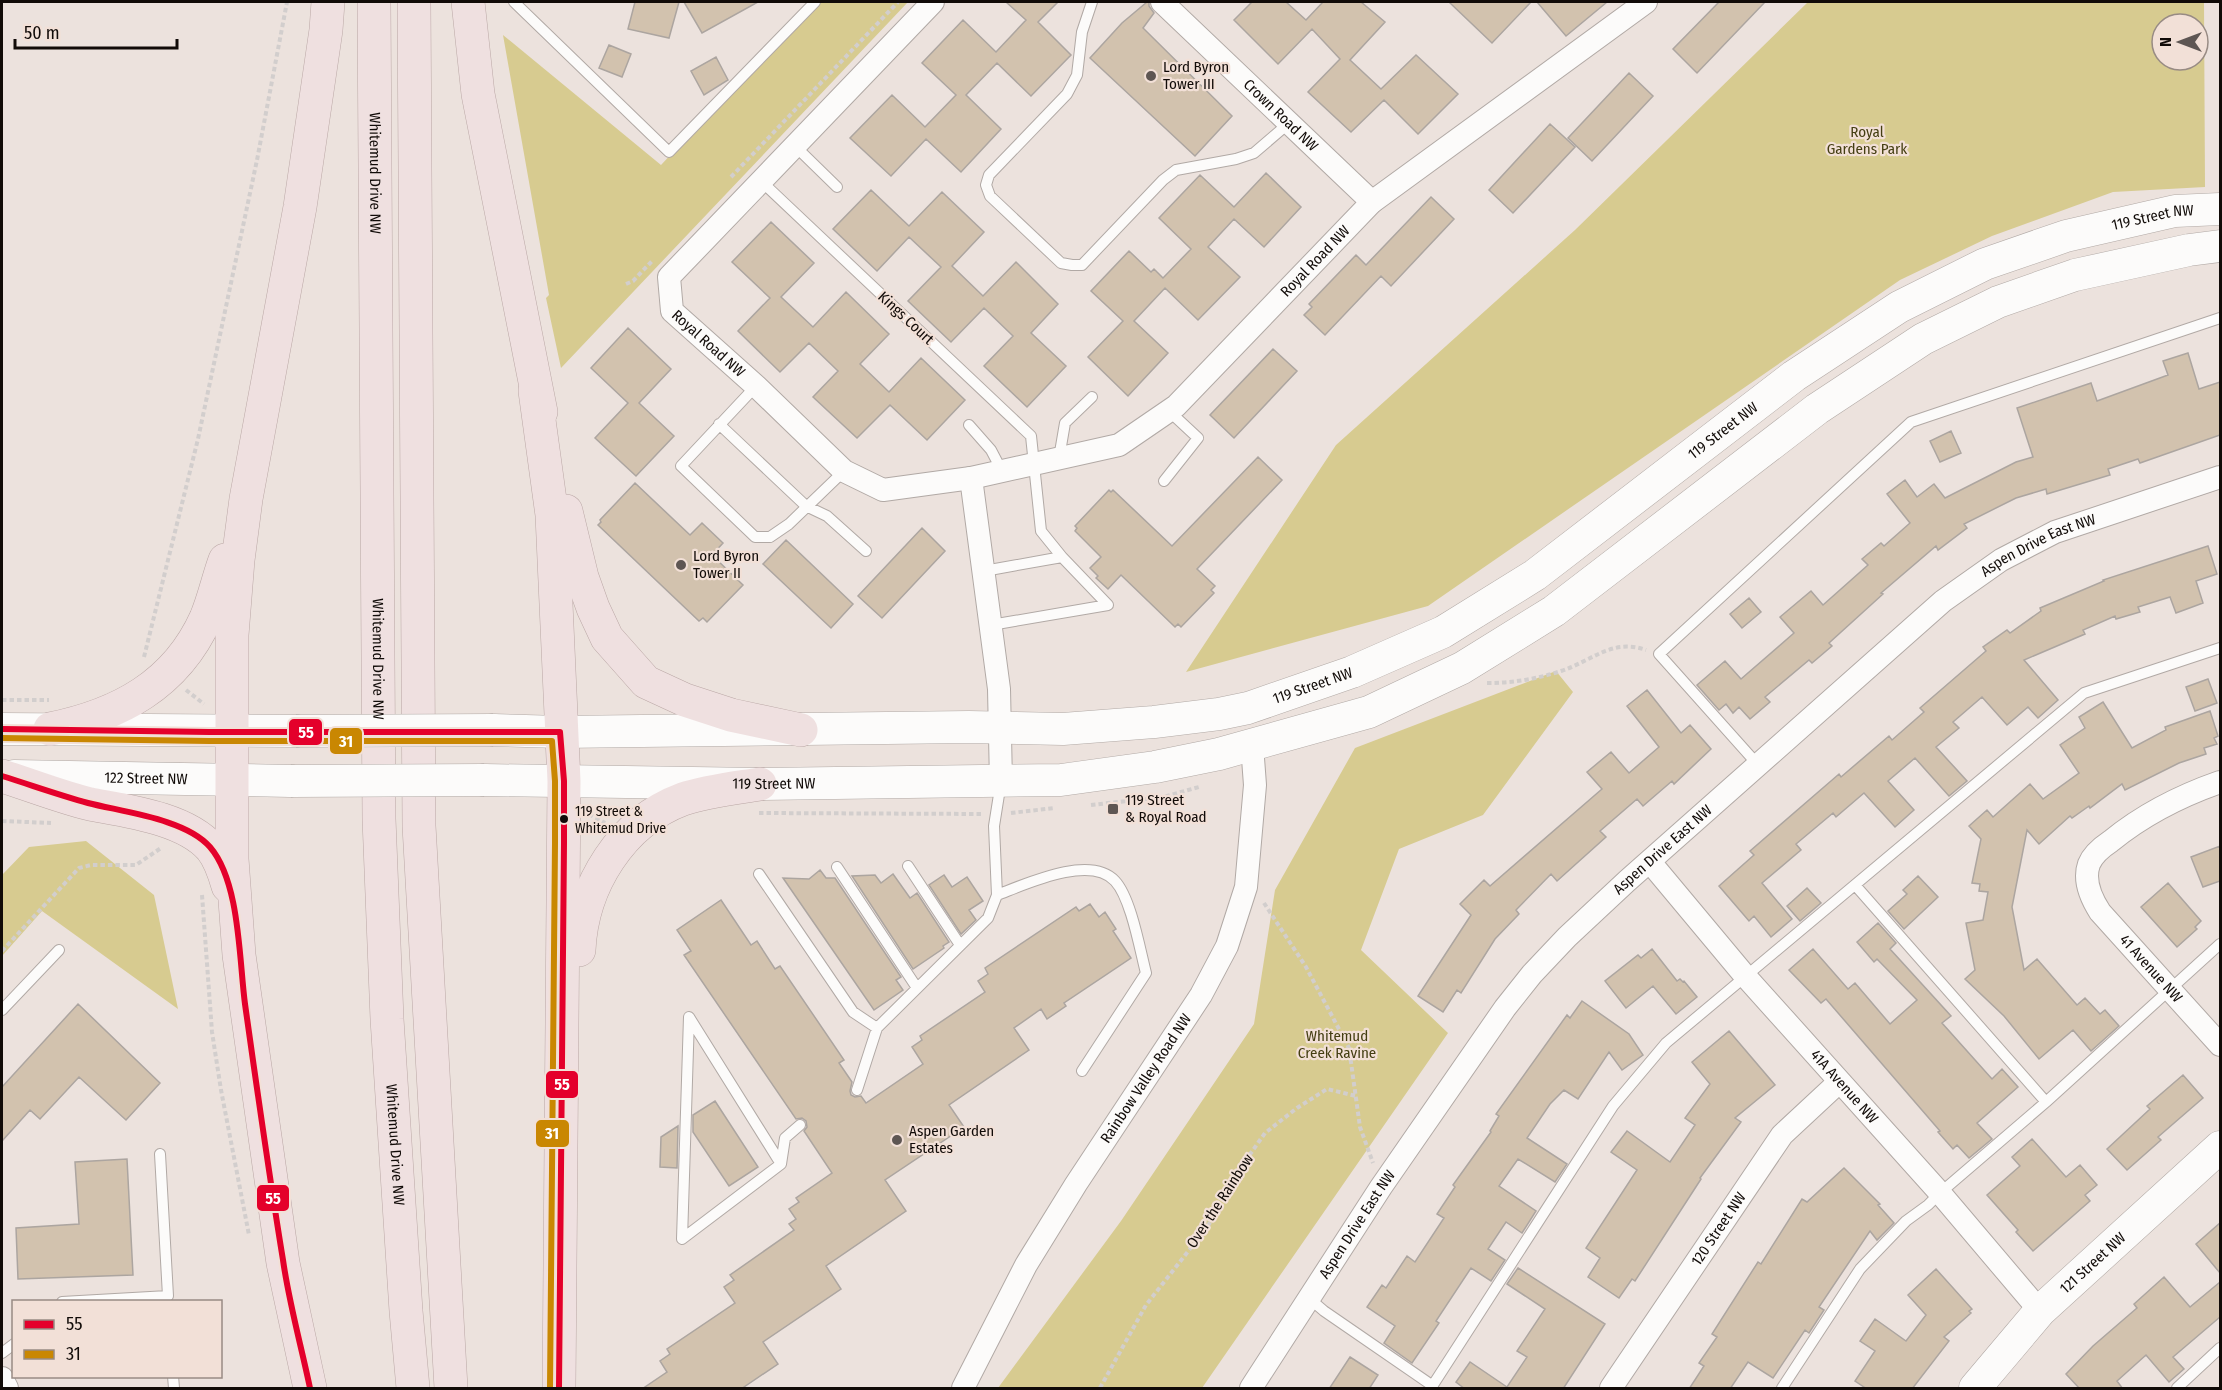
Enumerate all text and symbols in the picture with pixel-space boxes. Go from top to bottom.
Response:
scale bar [15,12,177,50]
north arrow [2150,12,2210,72]
text: 50 m [24,22,60,44]
text: N [2156,37,2175,47]
place label: Lord Byron Tower III [1163,58,1229,93]
marker: Lord Byron Tower III [1144,69,1158,83]
street label: Crown Road NW [1240,75,1322,155]
street label: Whitemud Drive NW [366,112,384,234]
park label: Royal Gardens Park [1827,123,1907,158]
street label: 119 Street NW [2110,201,2194,234]
street label: Royal Road NW [1277,222,1353,301]
street label: Kings Court [874,288,938,348]
street label: Royal Road NW [668,306,749,381]
street label: 119 Street NW [1684,398,1761,463]
street label: Aspen Drive East NW [1977,510,2098,580]
place label: Lord Byron Tower II [693,547,759,582]
marker: Lord Byron Tower II [674,558,688,572]
street label: Whitemud Drive NW [369,598,387,720]
street label: 119 Street NW [1271,663,1355,708]
line badge: 55 [288,718,323,746]
text: 55 [298,723,314,742]
line badge: 31 [329,727,363,755]
text: 31 [338,732,353,751]
street label: 122 Street NW [104,769,188,788]
street label: 119 Street NW [732,774,816,793]
place label: 119 Street & Royal Road [1125,791,1207,826]
street label: Aspen Drive East NW [1610,801,1716,898]
marker: 119 Street & Royal Road [1106,802,1120,816]
place label: 119 Street & Whitemud Drive [575,803,666,837]
marker: 119 Street & Whitemud Drive [558,813,570,825]
street label: 41 Avenue NW [2116,931,2186,1006]
street label: Rainbow Valley Road NW [1097,1010,1195,1146]
park label: Whitemud Creek Ravine [1298,1027,1376,1062]
street label: 41A Avenue NW [1807,1046,1882,1127]
line badge: 55 [545,1070,579,1099]
text: 55 [554,1075,570,1094]
street label: Whitemud Drive NW [382,1083,408,1206]
line badge: 31 [535,1119,570,1148]
place label: Aspen Garden Estates [909,1122,994,1157]
text: 31 [544,1124,559,1143]
marker: Aspen Garden Estates [890,1133,904,1147]
street label: Over the Rainbow [1183,1150,1257,1251]
street label: Aspen Drive East NW [1315,1167,1399,1282]
line badge: 55 [256,1184,290,1212]
text: 55 [265,1189,281,1208]
street label: 120 Street NW [1687,1189,1750,1269]
street label: 121 Street NW [2056,1229,2129,1297]
legend [12,1300,222,1378]
text: 55 [66,1313,82,1335]
text: 31 [66,1343,81,1365]

